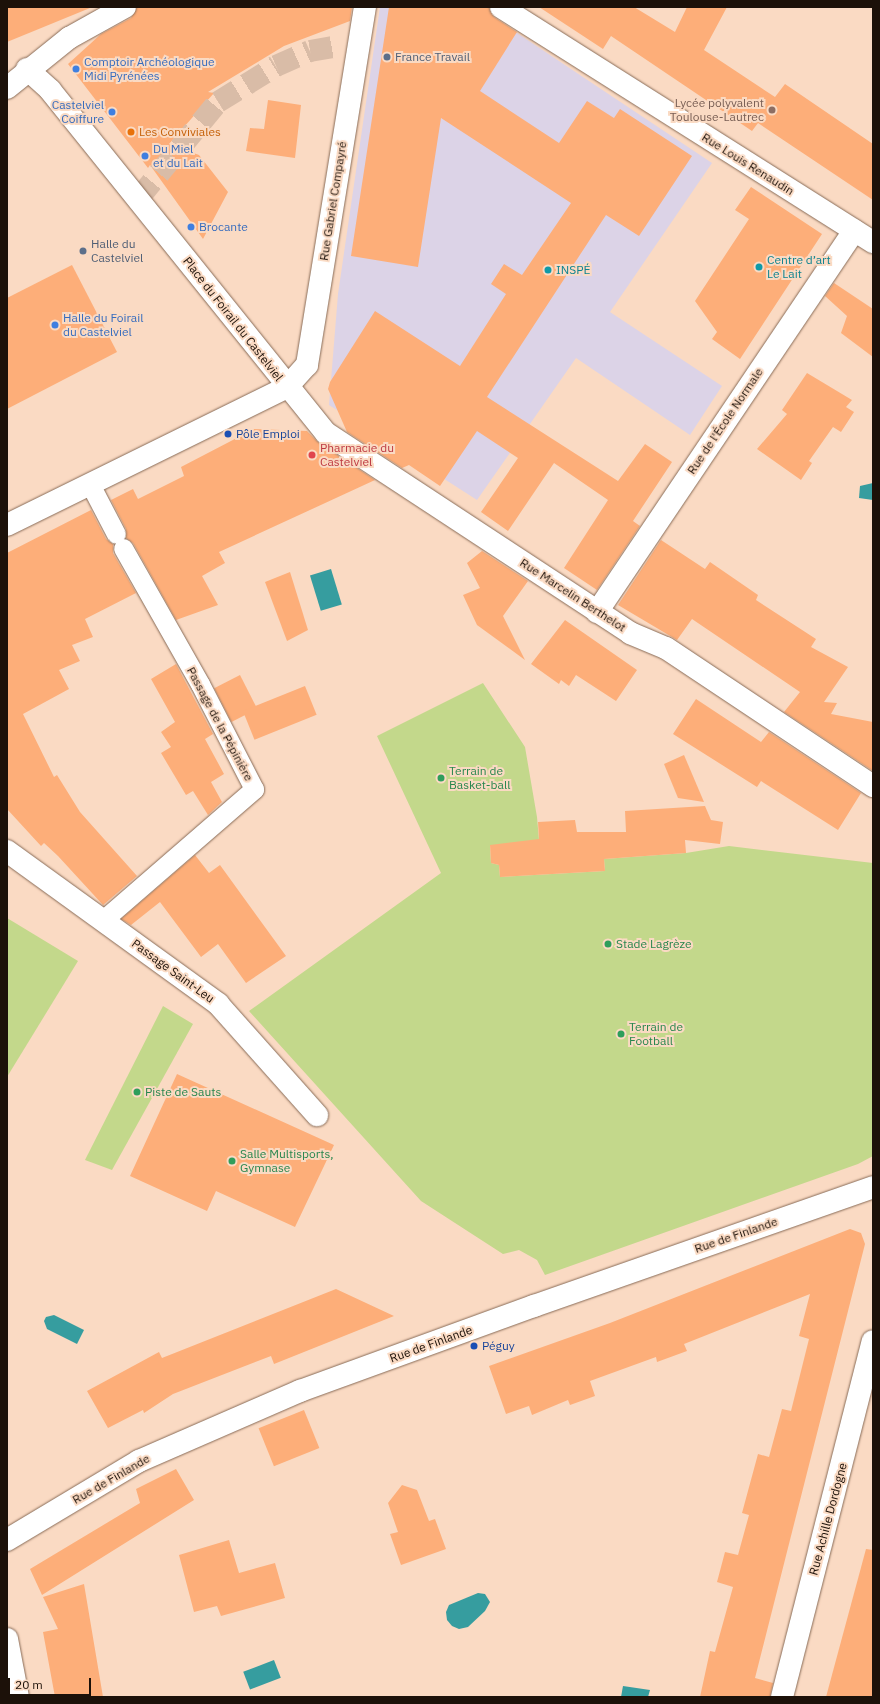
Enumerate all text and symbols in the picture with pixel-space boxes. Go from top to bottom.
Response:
place label: France Travail [395,50,470,64]
marker: France Travail [382,52,392,62]
place label: Comptoir Archéologique Midi Pyrénées [84,55,215,83]
marker: Comptoir Archéologique Midi Pyrénées [71,64,81,74]
place label: Lycée polyvalent Toulouse-Lautrec [670,96,764,124]
place label: Castelviel Coiffure [52,98,104,126]
marker: Lycée polyvalent Toulouse-Lautrec [767,105,777,115]
marker: Castelviel Coiffure [107,107,117,117]
place label: Les Conviviales [139,125,221,139]
marker: Les Conviviales [126,127,136,137]
street label: Rue Louis Renaudin [699,130,797,198]
street label: Rue Gabriel Compayré [316,140,350,262]
place label: Du Miel et du Lait [153,142,203,170]
marker: Du Miel et du Lait [140,151,150,161]
place label: Brocante [199,220,248,234]
marker: Brocante [186,222,196,232]
place label: Halle du Castelviel [91,237,143,265]
marker: Halle du Castelviel [78,246,88,256]
place label: Centre d’art Le Lait [767,253,831,281]
street label: Place du Foirail du Castelviel [180,254,286,384]
marker: Centre d’art Le Lait [754,262,764,272]
place label: INSPÉ [556,263,591,277]
marker: INSPÉ [543,265,553,275]
place label: Halle du Foirail du Castelviel [63,311,144,339]
marker: Halle du Foirail du Castelviel [50,320,60,330]
street label: Rue de l'École Normale [684,365,766,477]
place label: Pôle Emploi [236,427,300,441]
marker: Pôle Emploi [223,429,233,439]
place label: Pharmacie du Castelviel [320,441,394,469]
marker: Pharmacie du Castelviel [307,450,317,460]
street label: Rue Marcelin Berthelot [517,555,629,635]
street label: Passage de la Pépinière [184,665,256,783]
place label: Terrain de Basket-ball [449,764,510,792]
marker: Terrain de Basket-ball [436,773,446,783]
street label: Passage Saint-Leu [129,936,217,1006]
place label: Stade Lagrèze [616,937,692,951]
marker: Stade Lagrèze [603,939,613,949]
place label: Terrain de Football [629,1020,683,1048]
marker: Terrain de Football [616,1029,626,1039]
place label: Piste de Sauts [145,1085,221,1099]
marker: Piste de Sauts [132,1087,142,1097]
place label: Salle Multisports, Gymnase [240,1147,333,1175]
marker: Salle Multisports, Gymnase [227,1156,237,1166]
street label: Rue de Finlande [693,1214,779,1256]
street label: Rue de Finlande [388,1322,474,1366]
place label: Péguy [482,1339,515,1353]
marker: Péguy [469,1341,479,1351]
street label: Rue de Finlande [70,1451,152,1507]
street label: Rue Achille Dordogne [806,1461,850,1577]
scale bar [10,1670,93,1696]
text: 20 m [15,1677,43,1692]

